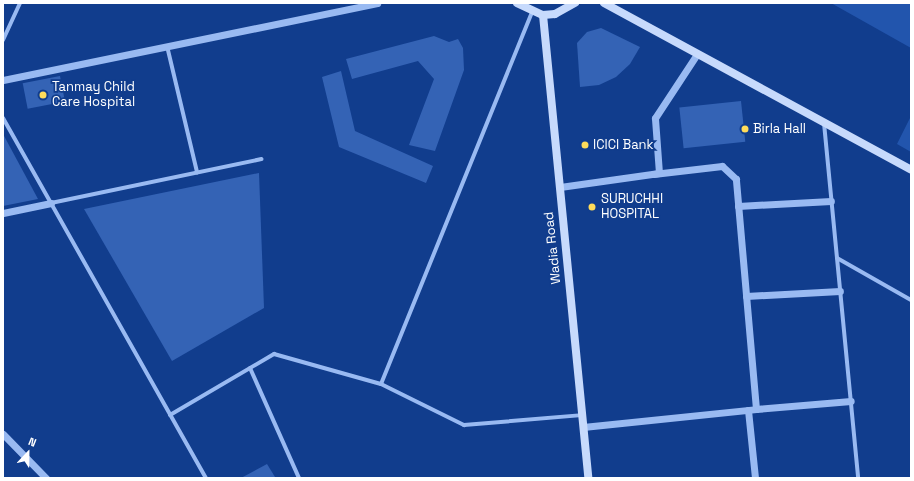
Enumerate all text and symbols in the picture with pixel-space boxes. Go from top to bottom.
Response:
place label: Tanmay Child Care Hospital [52,80,135,111]
marker: Tanmay Child Care Hospital [37,89,49,101]
place label: Birla Hall [753,121,806,137]
marker: Birla Hall [740,124,750,134]
place label: ICICI Bank [593,137,654,153]
marker: ICICI Bank [580,140,590,150]
place label: SURUCHHI HOSPITAL [601,192,663,223]
marker: SURUCHHI HOSPITAL [586,201,598,213]
street label: Wadia Road [541,211,565,285]
north arrow [8,433,48,473]
text: N [26,434,39,450]

